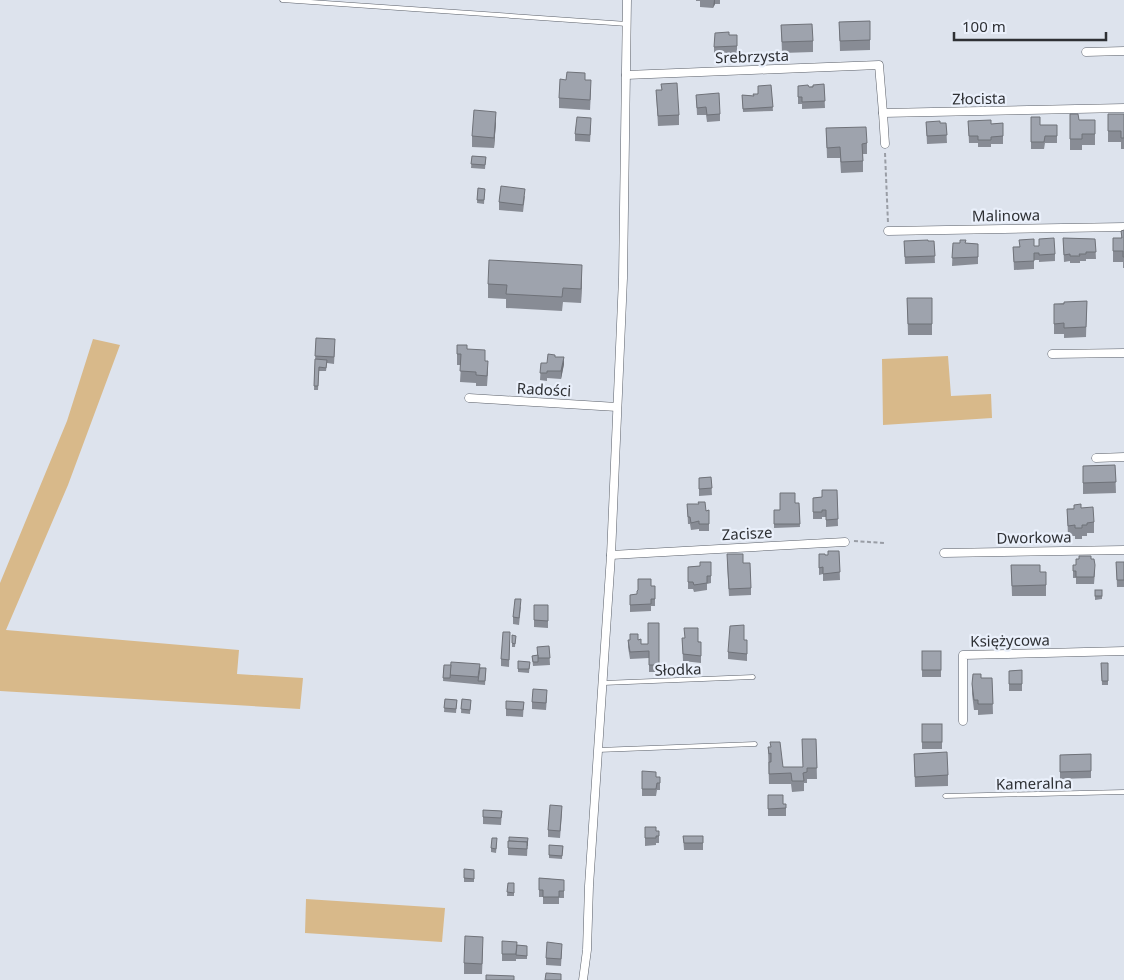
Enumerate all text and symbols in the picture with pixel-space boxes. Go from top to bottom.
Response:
scale bar [954,10,1106,42]
text: 100 m [962,16,1006,36]
street label: Srebrzysta [715,45,789,67]
street label: Złocista [952,88,1006,108]
street label: Malinowa [972,204,1040,226]
street label: Radości [516,378,572,400]
street label: Zacisze [721,522,773,544]
street label: Dworkowa [996,526,1072,548]
street label: Księżycowa [970,629,1050,651]
street label: Słodka [654,658,702,680]
street label: Kameralna [996,772,1072,794]

